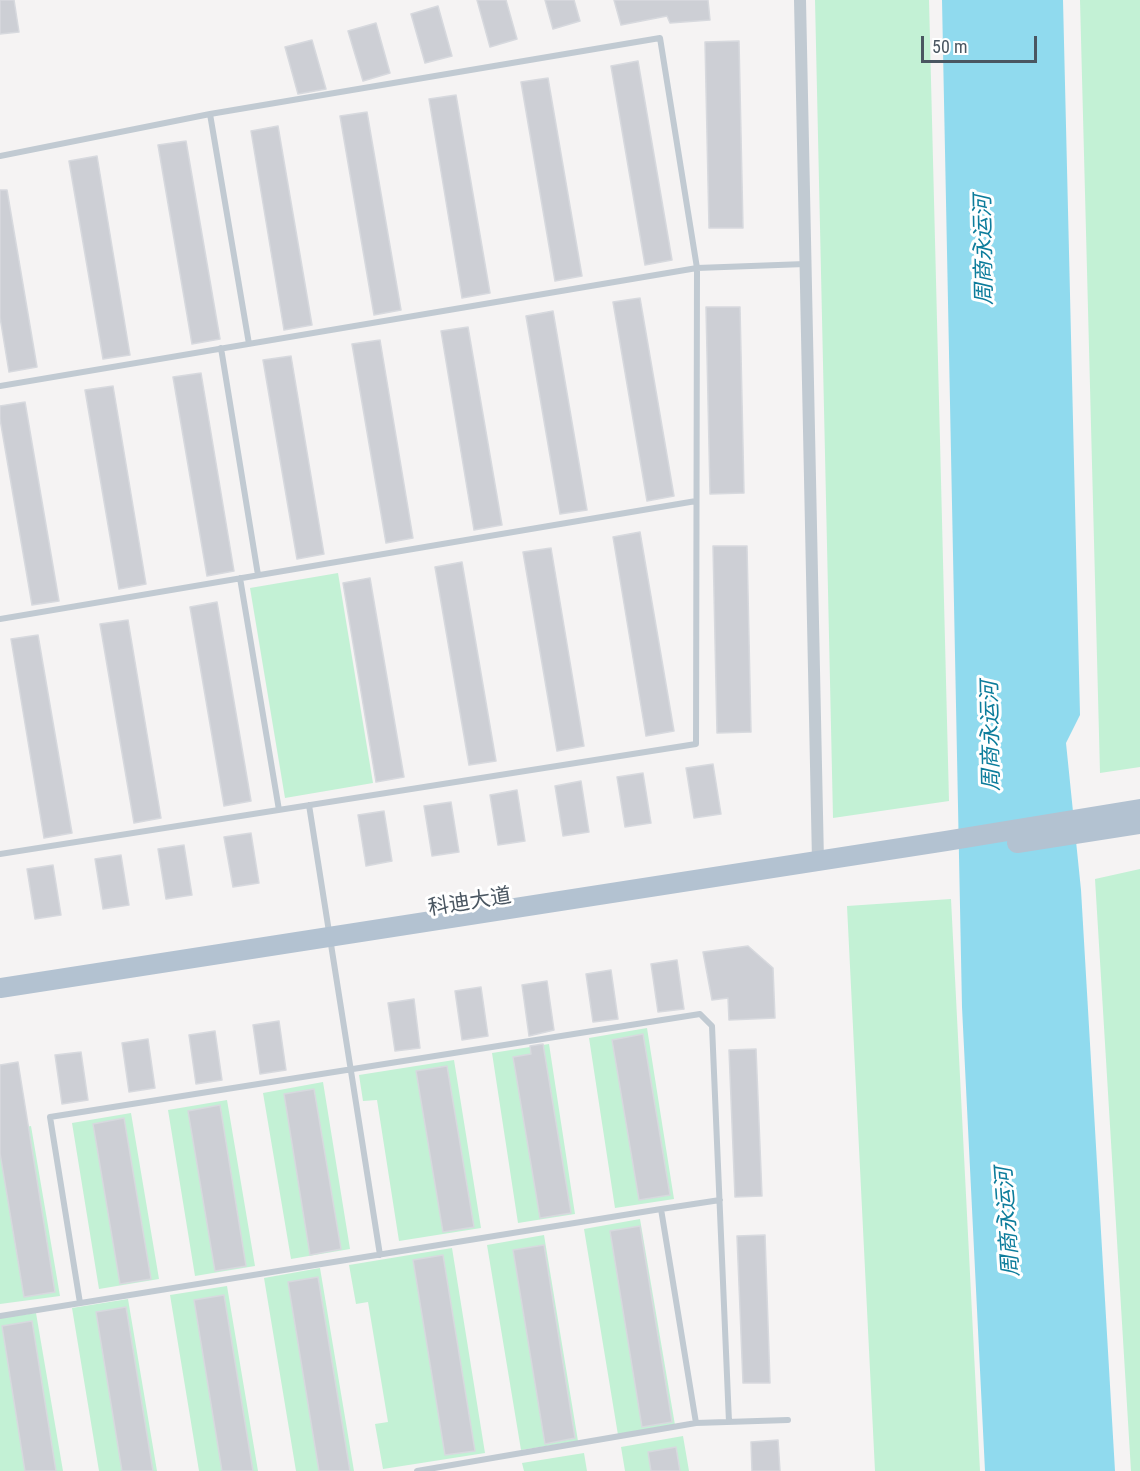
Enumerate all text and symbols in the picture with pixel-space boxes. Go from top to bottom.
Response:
scale bar [924,24,1040,62]
text: 50 m [932,36,967,57]
water label: 周商永运河 [971,195,999,305]
water label: 周商永运河 [978,681,1006,791]
street label: 科迪大道 [427,884,513,922]
water label: 周商永运河 [992,1166,1026,1278]

